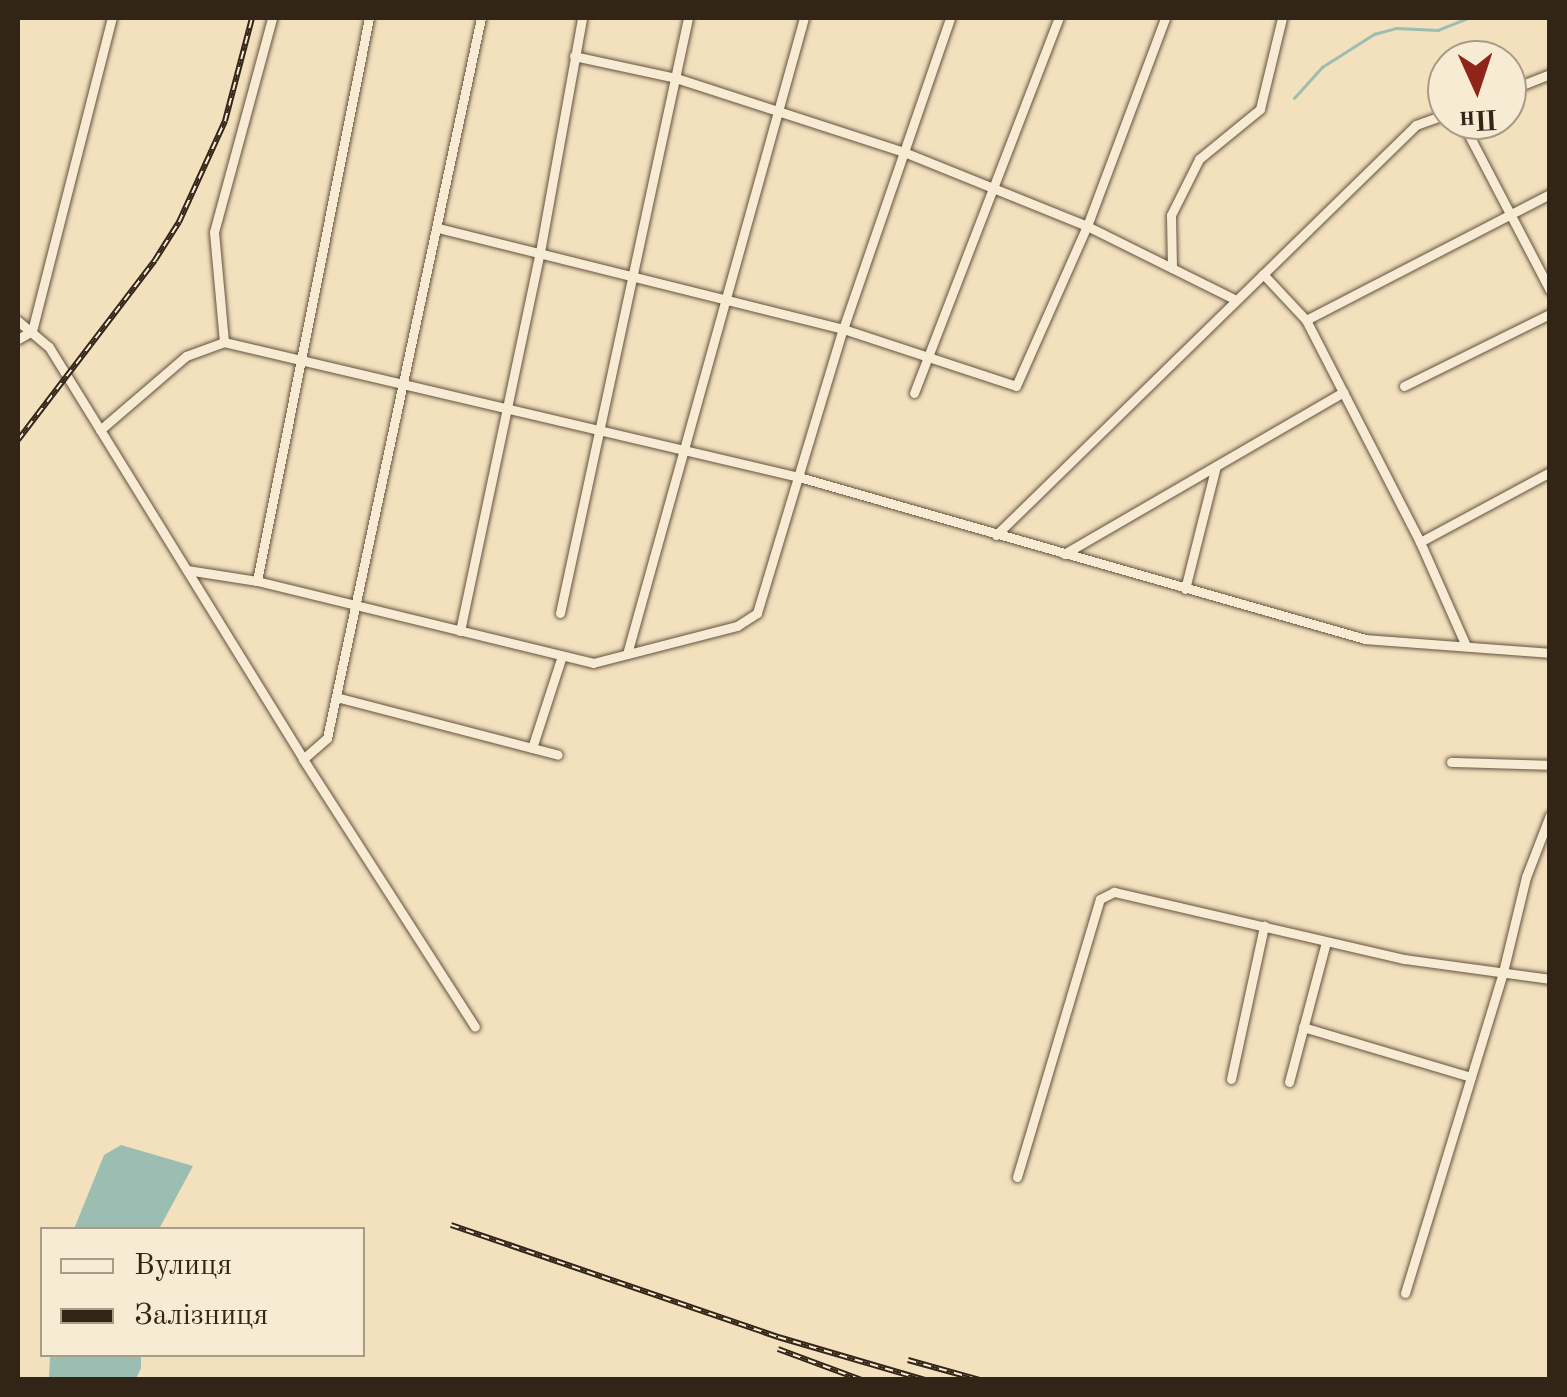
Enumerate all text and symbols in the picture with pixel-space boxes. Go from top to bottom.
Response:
north arrow [1427,40,1527,140]
text: Пн [1458,103,1498,133]
legend [40,1227,365,1357]
text: Вулиця [134,1251,232,1281]
text: Залізниця [134,1301,268,1331]

